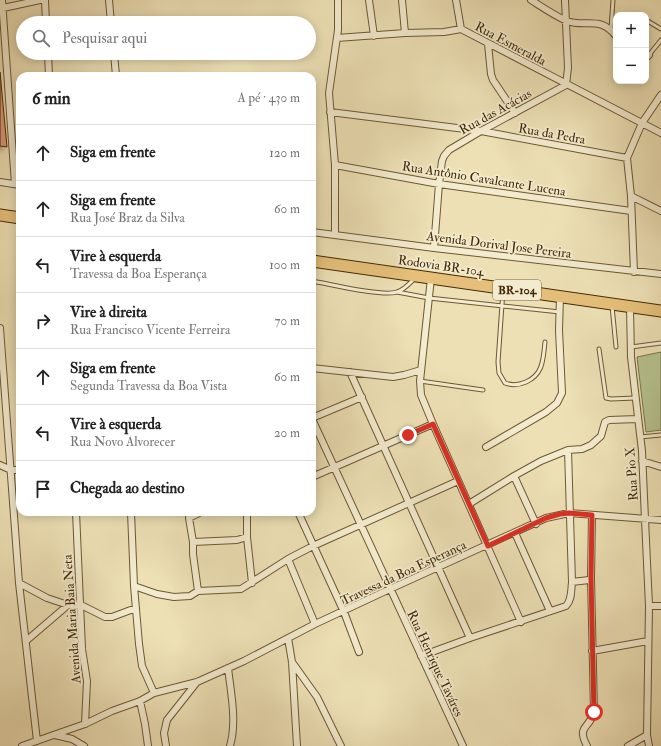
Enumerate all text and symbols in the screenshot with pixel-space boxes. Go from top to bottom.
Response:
map controls [613,12,649,84]
button: + [613,12,649,48]
search box [16,16,316,60]
street label: Rua Esmeralda [472,18,550,70]
icon: search [30,27,52,49]
text: Pesquisar aqui [62,29,147,48]
button: − [613,48,649,84]
street label: Rua das Acácias [456,85,535,138]
text: 6 min [32,88,71,109]
text: A pé · 430 m [237,90,300,106]
street label: Rua da Pedra [517,120,587,148]
icon: ahead [32,142,54,164]
text: Siga em frente [70,143,156,162]
text: 120 m [269,145,300,161]
street label: Rua Antônio Cavalcante Lucena [401,158,568,200]
text: Siga em frente [70,191,156,210]
icon: ahead [32,198,54,220]
text: 60 m [274,201,300,217]
text: Rua José Braz da Silva [70,210,185,226]
street label: Avenida Dorival Jose Pereira [424,228,573,262]
text: Vire à esquerda [70,247,161,266]
street label: Rodovia BR-104 [397,252,486,280]
icon: left [32,254,54,276]
text: 100 m [269,257,300,273]
text: Travessa da Boa Esperança [70,266,207,282]
road number: BR-104 [493,280,541,300]
text: Vire à direita [70,303,147,322]
icon: right [32,310,54,332]
text: 70 m [275,313,300,329]
text: Rua Francisco Vicente Ferreira [70,322,230,338]
text: Siga em frente [70,359,156,378]
icon: ahead [32,366,54,388]
text: 60 m [274,369,300,385]
text: Segunda Travessa da Boa Vista [70,378,227,394]
text: Vire à esquerda [70,415,161,434]
icon: left [32,422,54,444]
text: 20 m [274,425,300,441]
route end [399,426,417,444]
text: Rua Novo Alvorecer [70,434,175,450]
street label: Rua Pio X [622,446,642,501]
icon: arrive [32,478,54,500]
text: Chegada ao destino [70,479,185,498]
street label: Travessa da Boa Esperança [338,536,470,610]
street label: Avenida Maria Baia Neta [59,553,85,685]
street label: Rua Henrique Taváres [403,608,467,720]
route start [585,703,603,721]

